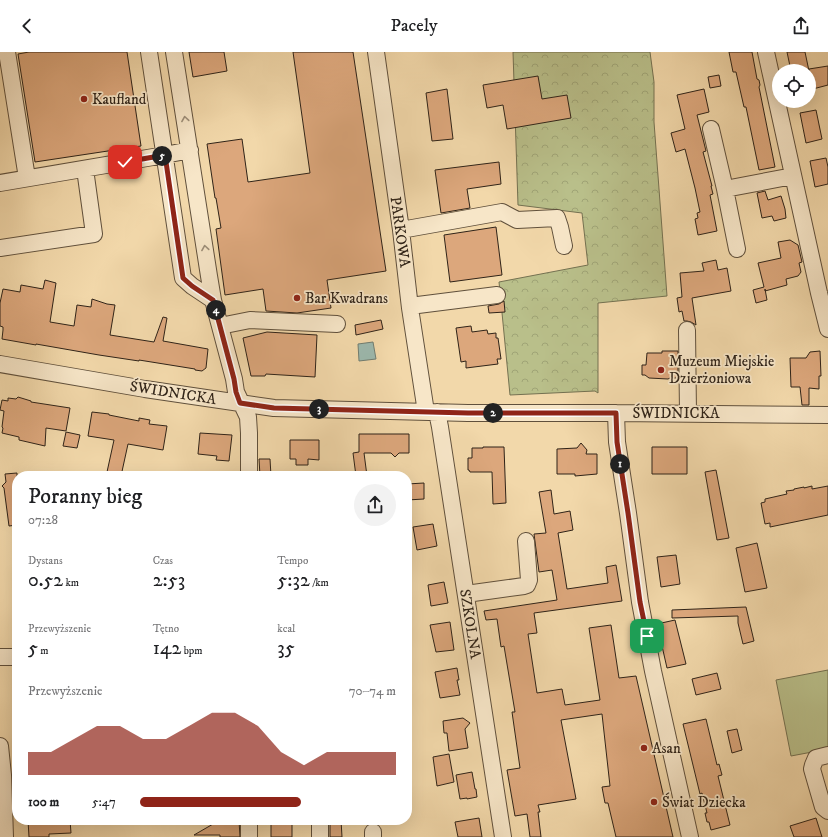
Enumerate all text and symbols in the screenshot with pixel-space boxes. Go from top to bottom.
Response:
icon: back [16,15,38,37]
text: Pacely [390,15,438,37]
icon: share [790,15,812,37]
map controls [772,64,816,108]
button: locate [772,64,816,108]
place label: Kaufland [92,90,147,109]
marker: Kaufland [79,94,89,104]
one-way arrow [181,116,190,122]
pin [108,145,142,179]
pin: 5 [152,146,172,166]
text: 5 [159,149,165,163]
icon: check [114,151,136,173]
street label: PARKOWA [386,195,414,269]
one-way arrow [201,245,210,251]
place label: Bar Kwadrans [305,289,388,308]
marker: Bar Kwadrans [292,293,302,303]
pin: 4 [206,300,226,320]
text: 4 [213,303,219,317]
place label: Muzeum Miejskie Dzierżoniowa [669,352,774,388]
marker: Muzeum Miejskie Dzierżoniowa [656,365,666,375]
street label: ŚWIDNICKA [128,376,218,409]
pin: 3 [309,399,329,419]
text: 3 [317,402,321,416]
pin: 2 [483,403,503,423]
street label: ŚWIDNICKA [632,403,720,423]
text: 2 [490,406,496,420]
pin: 1 [610,454,630,474]
text: 1 [618,457,622,471]
text: Poranny bieg [28,483,142,510]
button: share [354,484,396,526]
text: 07:28 [28,512,58,528]
text: Dystans [28,554,63,568]
text: Czas [153,554,173,568]
text: Tempo [277,554,308,568]
text: 0.52 [28,568,63,593]
text: 2:53 [153,568,185,593]
text: 5:32 [277,568,310,593]
text: km [63,576,79,590]
text: /km [310,576,329,590]
street label: SZKOLNA [455,588,485,661]
pin [630,619,664,653]
text: Przewyższenie [28,622,91,636]
text: Tętno [153,622,179,636]
text: kcal [277,622,295,636]
icon: arrive [636,625,658,647]
text: 5 [28,636,38,661]
text: 142 [153,636,181,661]
text: 35 [277,636,295,661]
text: m [38,644,49,658]
text: bpm [181,644,203,658]
text: Przewyższenie [28,683,102,699]
text: 70–74 m [349,683,396,699]
place label: Asan [652,739,681,758]
marker: Asan [639,743,649,753]
place label: Świat Dziecka [662,792,746,812]
text: 100 m [28,794,59,810]
text: 5:47 [92,794,116,810]
marker: Świat Dziecka [649,797,659,807]

